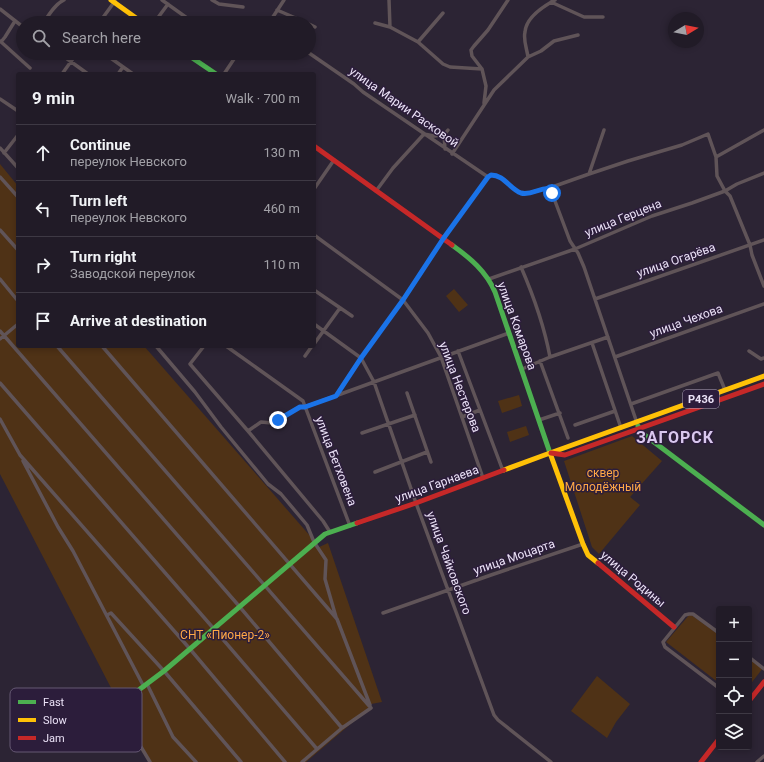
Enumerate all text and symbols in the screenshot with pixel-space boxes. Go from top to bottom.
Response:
north arrow [668,12,704,48]
search box [16,16,316,60]
icon: search [30,27,52,49]
text: Search here [62,29,141,47]
street label: улица Марии Расковой [346,64,462,150]
text: 9 min [32,88,75,108]
text: Walk · 700 m [225,91,300,106]
text: Continue [70,136,131,154]
icon: ahead [32,142,54,164]
text: 130 m [263,145,300,160]
text: переулок Невского [70,154,187,169]
route start [543,184,561,202]
text: Turn left [70,192,127,210]
street label: улица Герцена [583,196,663,240]
icon: left [32,198,54,220]
text: 460 m [263,201,300,216]
text: переулок Невского [70,210,187,225]
street label: улица Огарёва [635,240,717,280]
text: Turn right [70,248,136,266]
icon: right [32,254,54,276]
text: 110 m [263,257,300,272]
text: Заводской переулок [70,266,195,281]
street label: улица Комарова [495,280,539,372]
street label: улица Чехова [648,301,724,341]
icon: arrive [32,310,54,332]
text: Arrive at destination [70,312,207,330]
street label: улица Нестерова [436,340,484,434]
road number: P436 [683,390,719,408]
route end [269,411,287,429]
street label: улица Бетховена [312,414,360,508]
district label: ЗАГОРСК [636,428,714,447]
street label: улица Гарнаева [393,462,481,506]
park label: сквер Молодёжный [565,466,641,494]
street label: улица Чайковского [424,509,474,617]
street label: улица Моцарта [471,536,557,578]
street label: улица Родины [598,548,668,610]
map controls [716,606,752,750]
button: + [716,606,752,642]
park label: СНТ «Пионер-2» [180,628,270,642]
button: − [716,642,752,678]
button: locate [716,678,752,714]
legend [10,688,142,752]
text: Fast [43,696,65,709]
text: Slow [43,714,67,727]
button: layers [716,714,752,750]
text: Jam [43,732,65,745]

